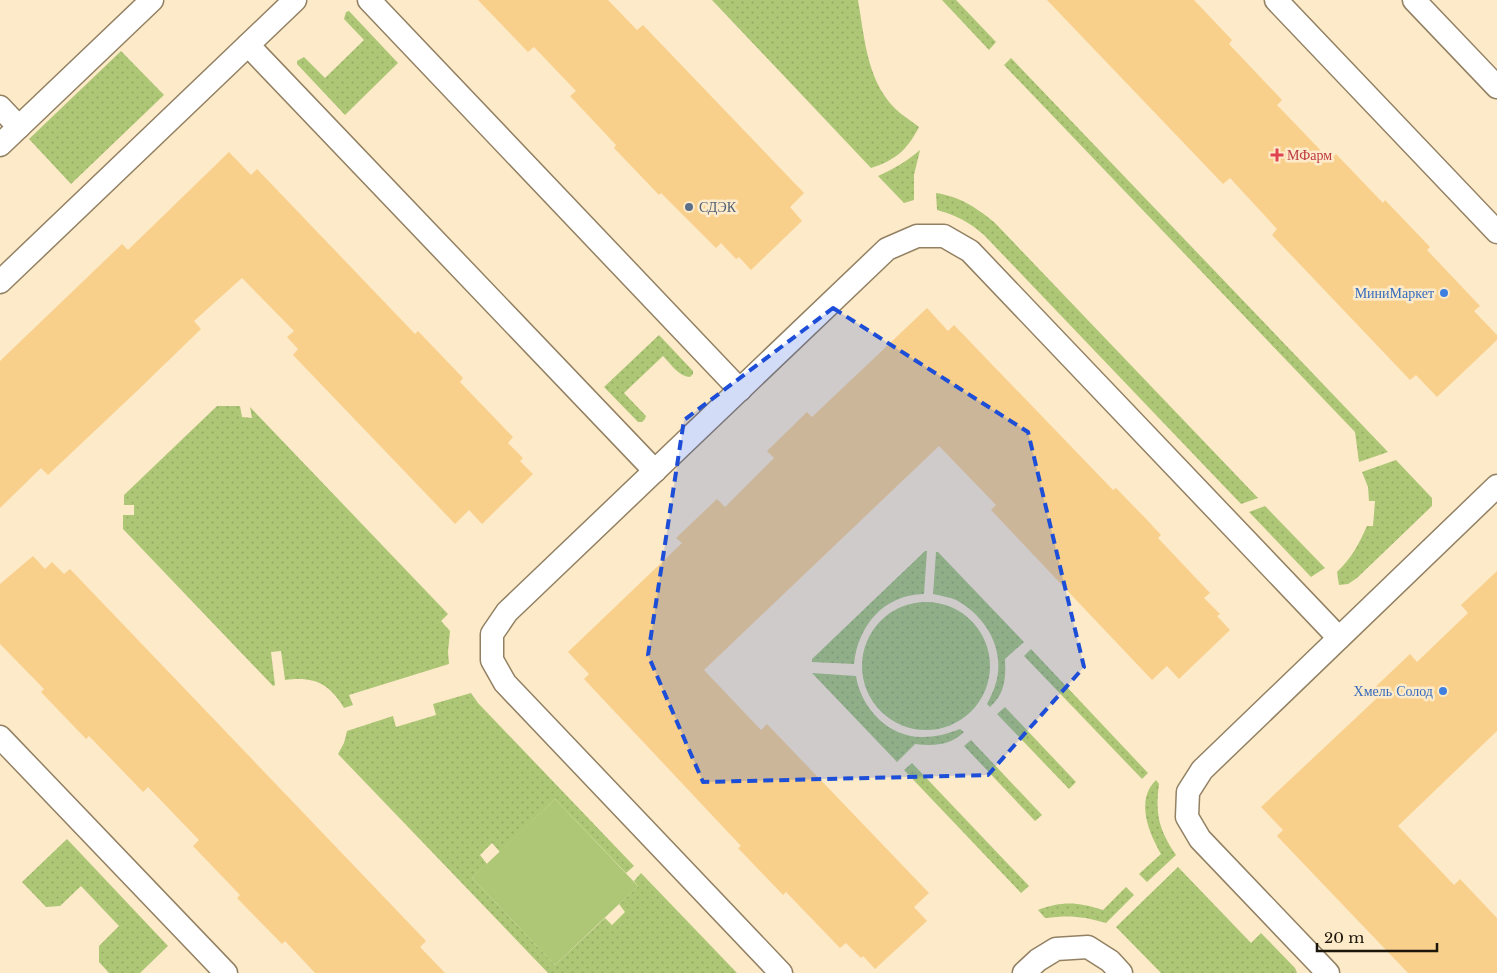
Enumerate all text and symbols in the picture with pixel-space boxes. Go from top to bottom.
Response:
place label: МФарм [1287,146,1332,164]
marker: МФарм [1271,149,1283,161]
place label: СДЭК [699,198,737,216]
marker: СДЭК [683,201,695,213]
place label: МиниМаркет [1355,284,1434,302]
marker: МиниМаркет [1438,287,1450,299]
place label: Хмель Солод [1354,682,1433,700]
marker: Хмель Солод [1437,685,1449,697]
scale bar [1317,920,1437,952]
text: 20 m [1324,928,1364,947]

